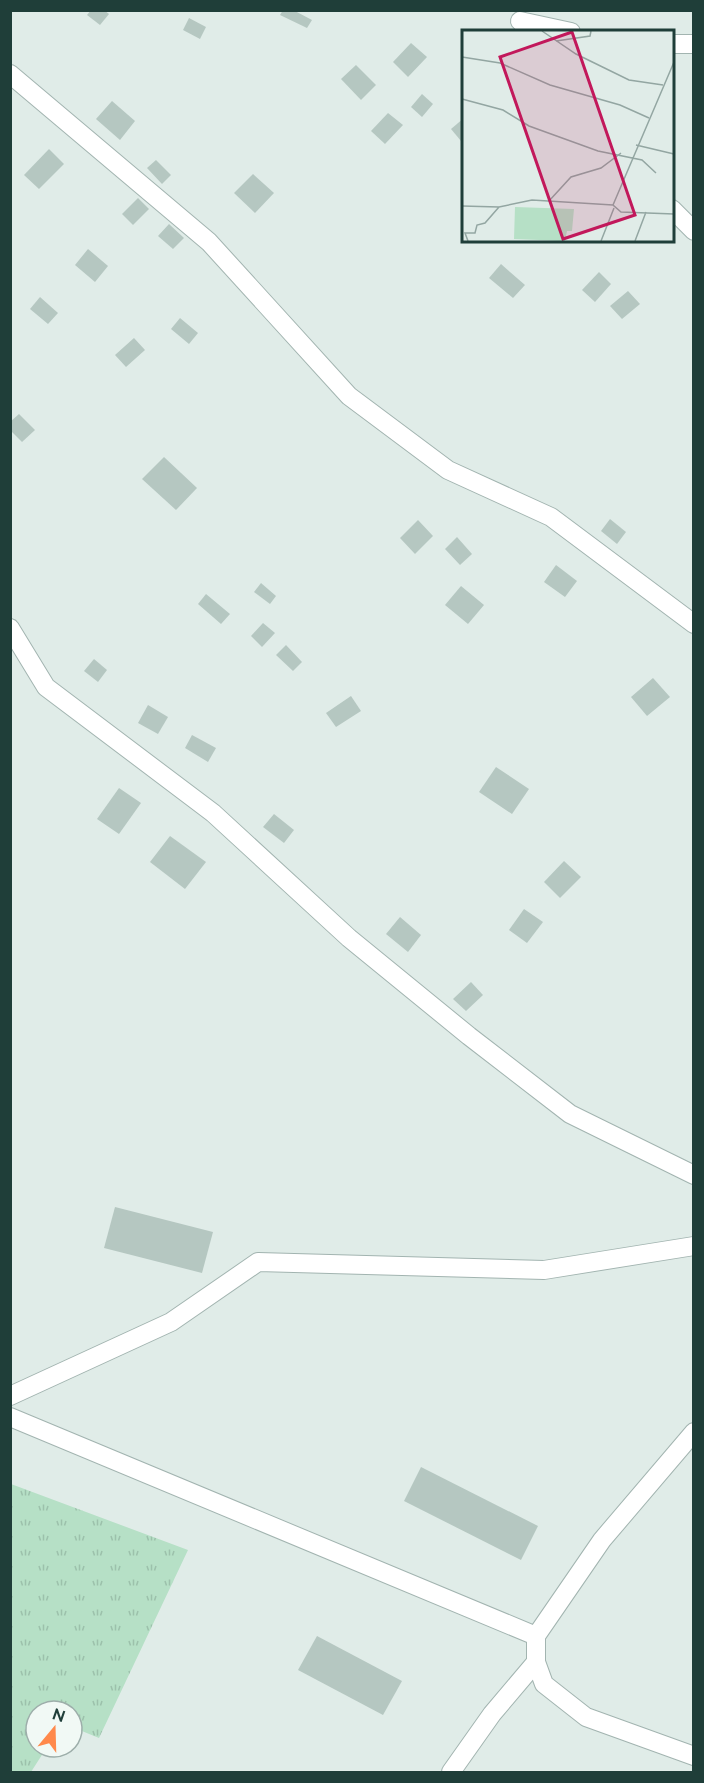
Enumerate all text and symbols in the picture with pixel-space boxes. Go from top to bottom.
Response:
inset map [462,30,674,242]
north arrow [24,1699,84,1759]
text: N [50,1704,68,1726]

